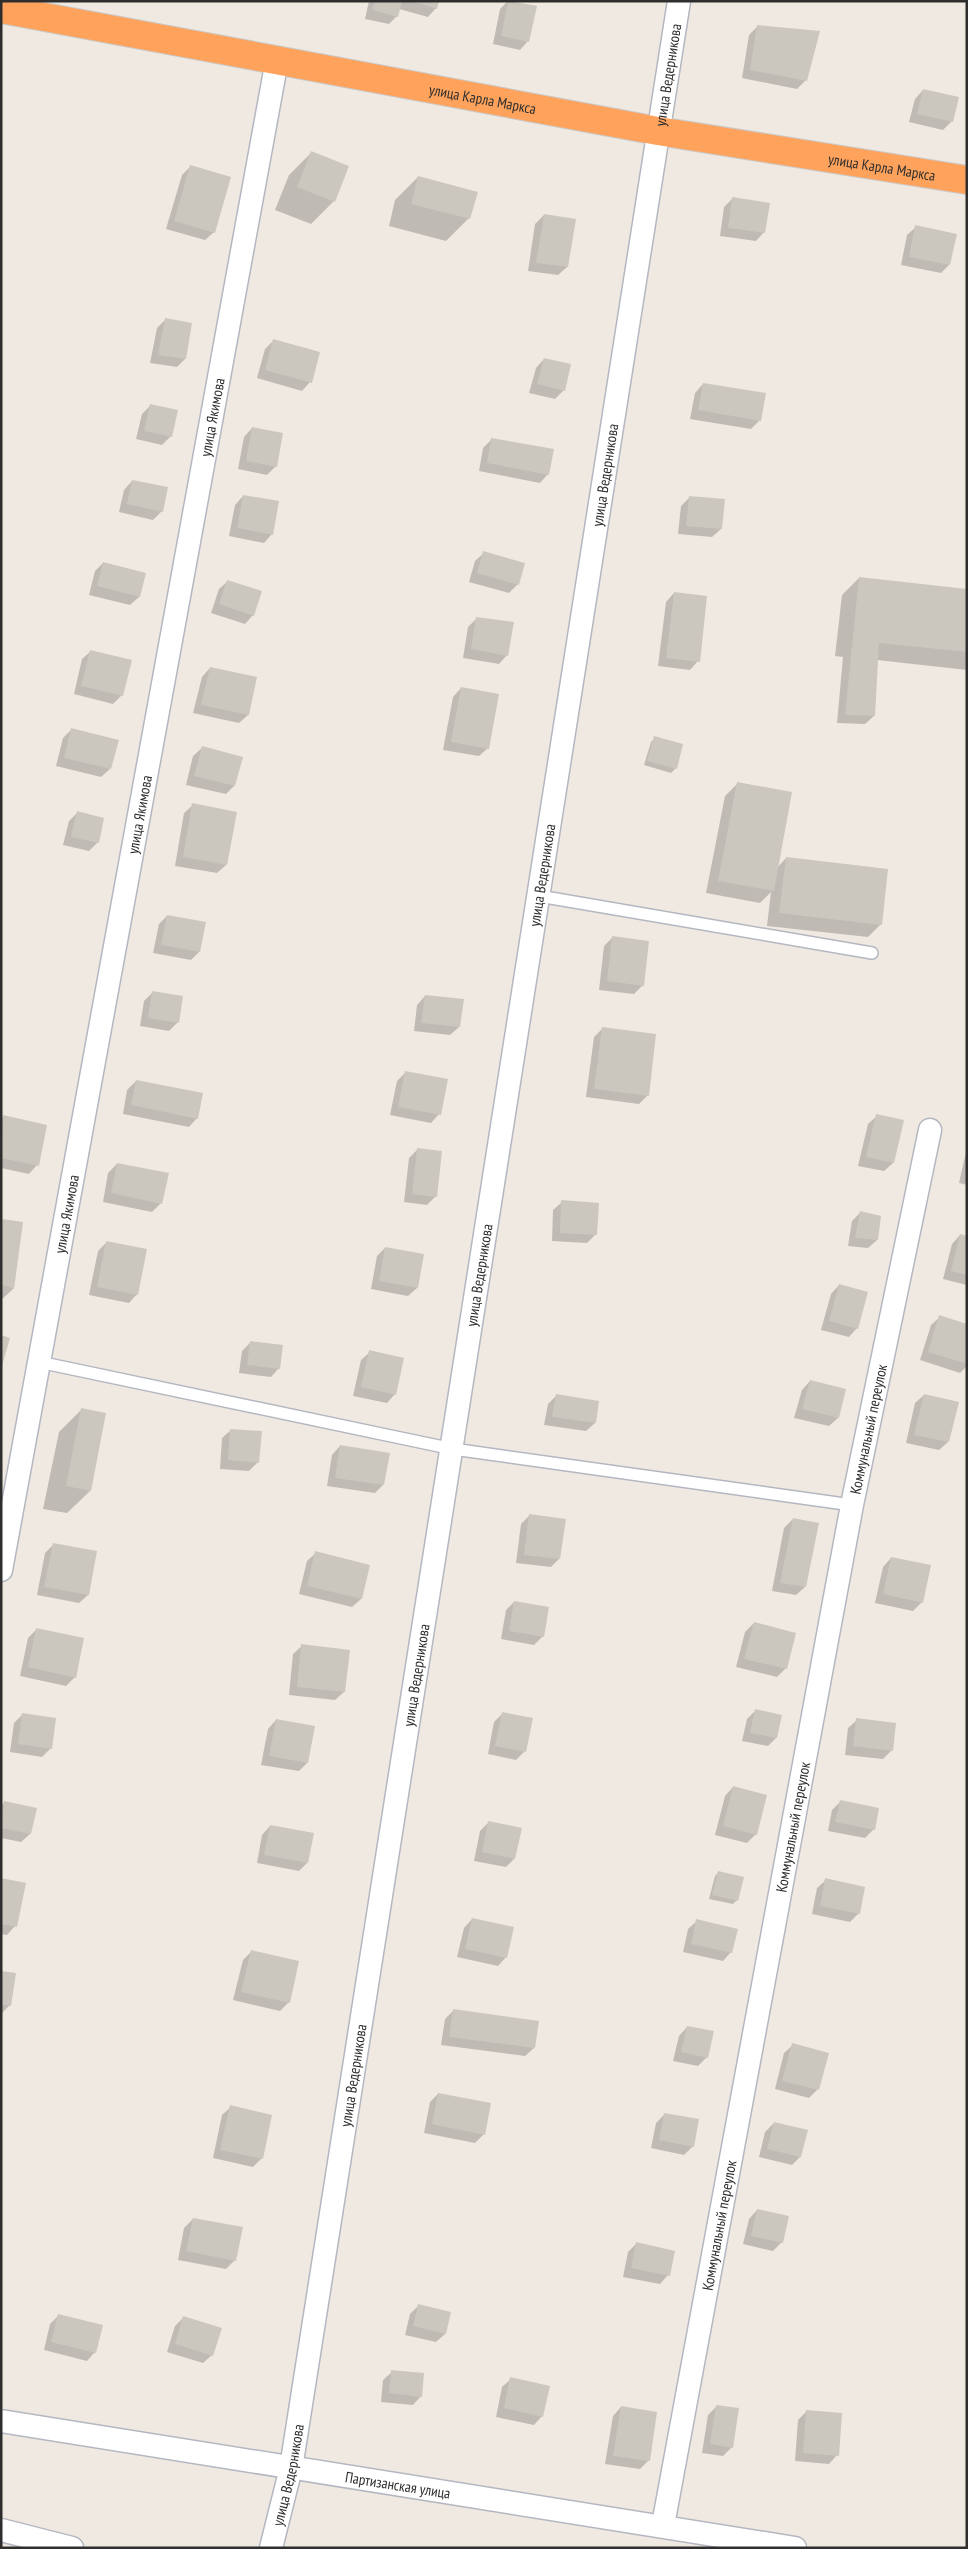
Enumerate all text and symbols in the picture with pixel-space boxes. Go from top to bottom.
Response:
street label: улица Ведерникова [650,22,685,128]
street label: улица Карла Маркса [428,79,538,118]
street label: улица Карла Маркса [827,149,937,184]
street label: улица Якимова [195,376,228,458]
street label: улица Ведерникова [587,422,622,528]
street label: улица Якимова [123,774,156,855]
street label: улица Ведерникова [524,822,559,928]
street label: улица Якимова [50,1173,83,1255]
street label: улица Ведерникова [461,1222,496,1328]
street label: Коммунальный переулок [845,1362,891,1496]
street label: улица Ведерникова [398,1623,433,1728]
street label: Коммунальный переулок [771,1760,814,1894]
street label: улица Ведерникова [335,2023,370,2128]
street label: Коммунальный переулок [697,2158,740,2292]
street label: улица Ведерникова [267,2423,307,2528]
street label: Партизанская улица [344,2467,452,2502]

